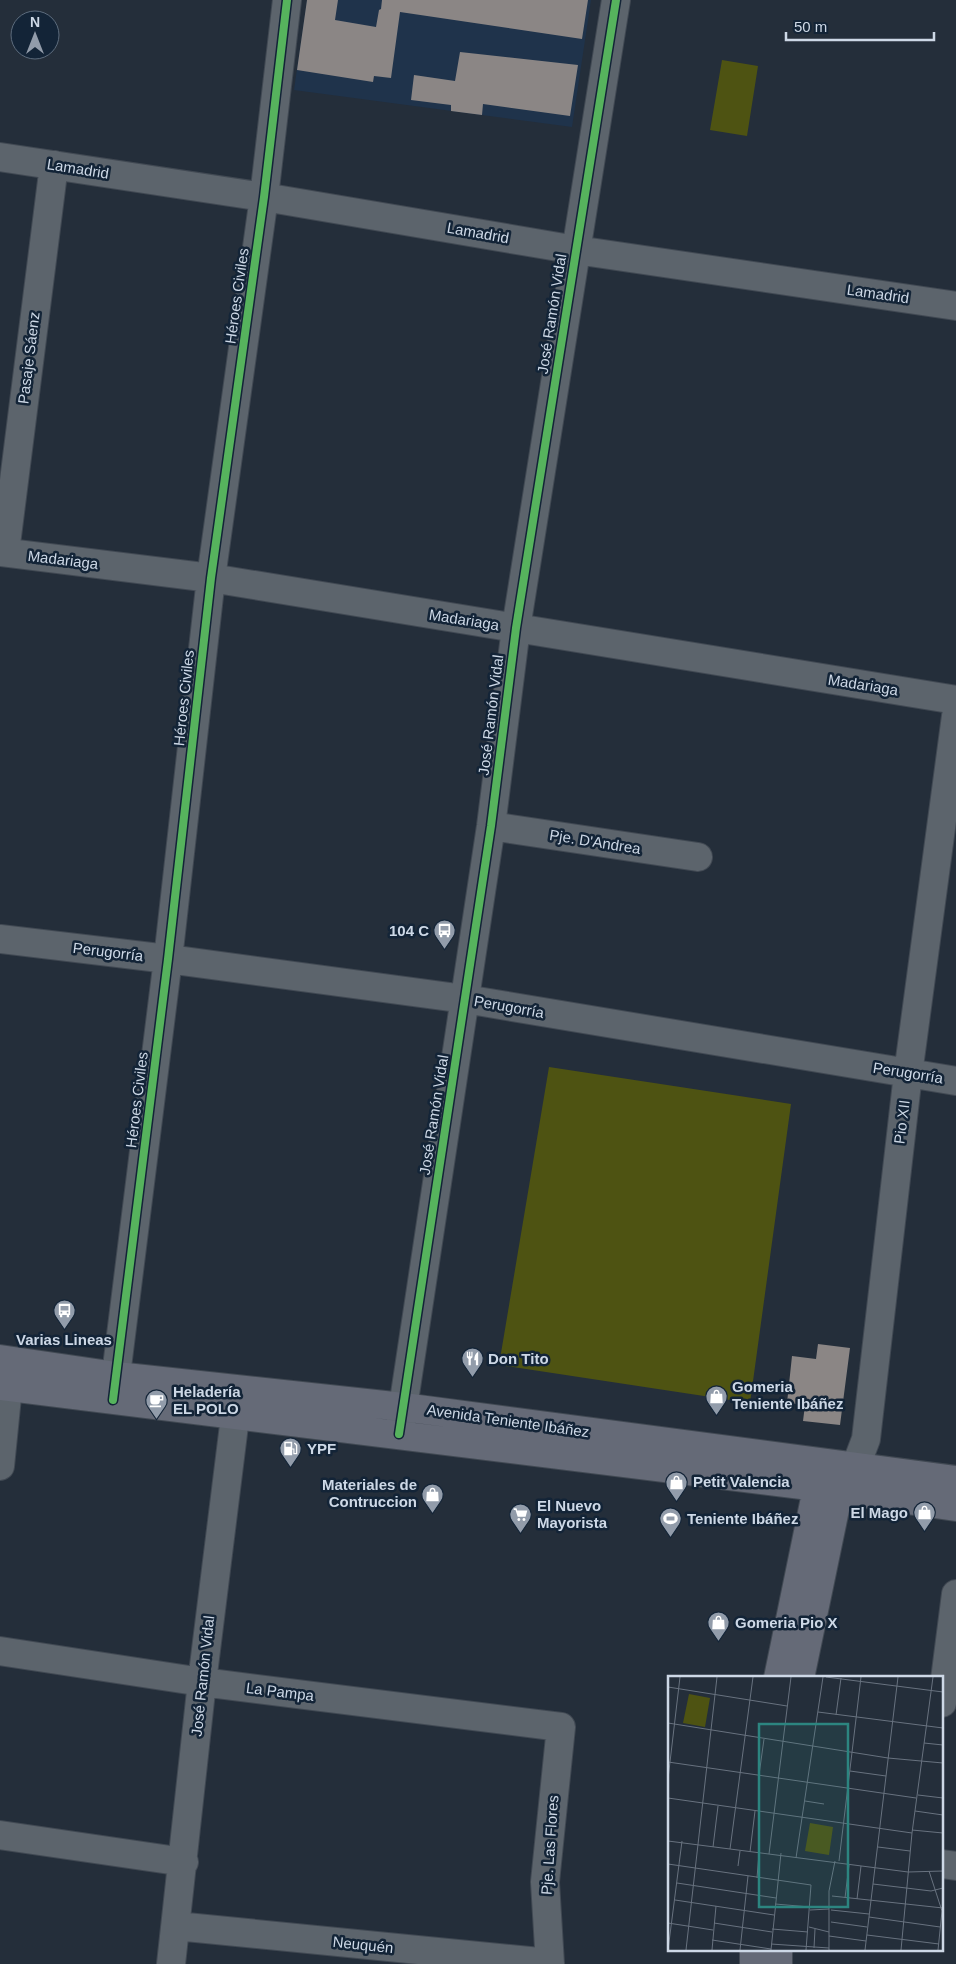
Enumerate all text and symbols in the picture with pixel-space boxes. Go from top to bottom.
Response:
north arrow [10,10,60,60]
scale bar [786,10,934,42]
text: N [30,14,40,30]
text: 50 m [794,18,827,35]
street label: Lamadrid [46,155,110,182]
street label: Lamadrid [446,219,510,246]
street label: Héroes Civiles [221,247,252,345]
street label: José Ramón Vidal [534,253,569,375]
street label: Lamadrid [846,281,910,306]
street label: Pasaje Sáenz [14,311,43,405]
street label: Madariaga [27,547,100,572]
street label: Madariaga [428,606,501,634]
street label: Héroes Civiles [170,649,197,747]
street label: José Ramón Vidal [475,654,506,776]
street label: Madariaga [827,671,900,699]
street label: Pje. D'Andrea [548,826,643,857]
bus stop icon: 104 C [433,919,457,950]
place label: 104 C [389,922,429,939]
street label: Perugorría [72,939,145,964]
street label: Perugorría [473,992,546,1021]
street label: Héroes Civiles [122,1051,151,1149]
street label: José Ramón Vidal [416,1054,451,1176]
street label: Perugorría [872,1059,945,1087]
street label: Pio XII [890,1099,913,1145]
bus stop icon: Varias Lineas [52,1299,76,1330]
place label: Varias Lineas [16,1331,112,1348]
restaurant icon: Don Tito [460,1347,484,1378]
place label: Don Tito [488,1350,549,1367]
place label: Gomeria Teniente Ibáñez [732,1378,843,1412]
place label: Heladería EL POLO [173,1383,241,1417]
shop icon: Gomeria Teniente Ibáñez [704,1384,728,1415]
cafe icon: Heladería EL POLO [145,1389,169,1420]
street label: Avenida Teniente Ibáñez [426,1401,590,1440]
fuel station icon: YPF [279,1437,303,1468]
place label: YPF [307,1440,336,1457]
shop icon: Petit Valencia [665,1470,689,1501]
place label: Petit Valencia [693,1473,790,1490]
place label: Materiales de Contruccion [322,1476,417,1510]
shop icon: Materiales de Contruccion [421,1482,445,1513]
place label: El Nuevo Mayorista [537,1497,608,1531]
shop icon: El Mago [912,1501,936,1532]
supermarket icon: El Nuevo Mayorista [509,1503,533,1534]
place label: El Mago [850,1504,908,1521]
sports icon: Teniente Ibáñez [659,1507,683,1538]
place label: Teniente Ibáñez [687,1510,798,1527]
shop icon: Gomeria Pio X [707,1611,731,1642]
place label: Gomeria Pio X [735,1614,838,1631]
street label: José Ramón Vidal [188,1615,217,1737]
inset map [668,1676,944,1952]
street label: La Pampa [245,1679,316,1704]
street label: Pje. Las Flores [538,1794,561,1895]
street label: Neuquén [332,1933,394,1956]

